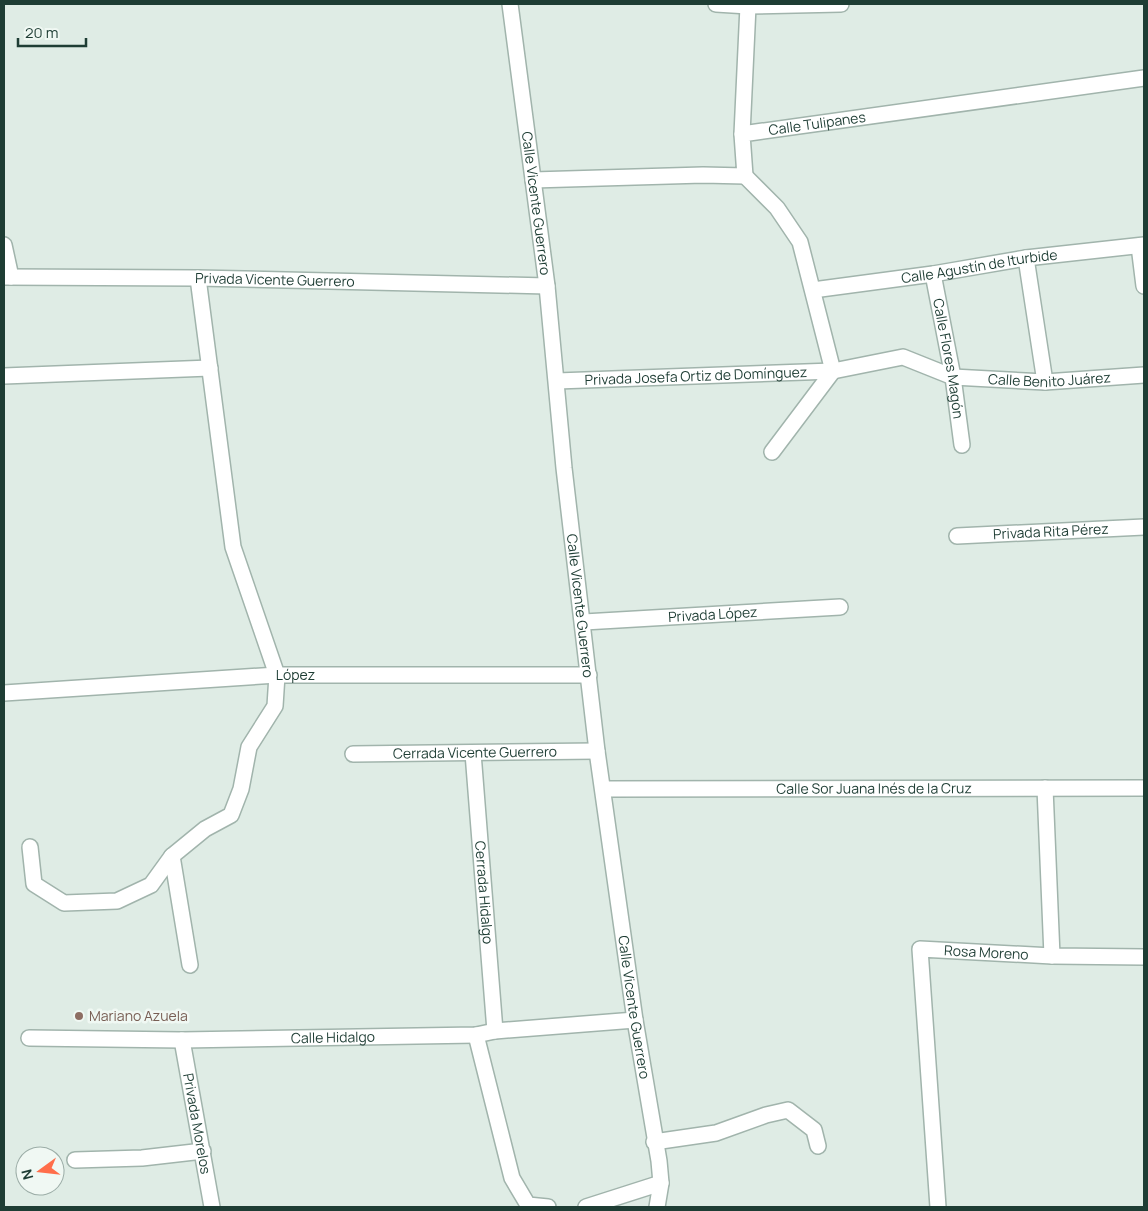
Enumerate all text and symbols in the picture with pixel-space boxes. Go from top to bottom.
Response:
scale bar [18,15,85,47]
text: 20 m [25,22,58,43]
street label: Calle Tulipanes [767,107,867,139]
street label: Calle Vicente Guerrero [518,130,555,276]
street label: Calle Agustín de Iturbide [900,245,1058,287]
street label: Privada Vicente Guerrero [195,268,355,291]
street label: Calle Flores Magón [929,297,968,420]
street label: Privada Josefa Ortiz de Domínguez [584,362,808,389]
street label: Calle Benito Juárez [987,367,1111,391]
street label: Privada Rita Pérez [993,519,1109,543]
street label: Calle Vicente Guerrero [563,533,598,679]
street label: Privada López [668,602,758,626]
street label: López [276,665,315,684]
street label: Cerrada Vicente Guerrero [393,741,557,763]
street label: Calle Sor Juana Inés de la Cruz [776,778,972,798]
street label: Cerrada Hidalgo [471,840,498,945]
street label: Calle Vicente Guerrero [614,934,655,1080]
street label: Rosa Moreno [944,940,1029,964]
place label: Mariano Azuela [89,1006,188,1025]
marker: Mariano Azuela [73,1010,85,1022]
street label: Calle Hidalgo [291,1027,375,1047]
street label: Privada Morelos [179,1072,216,1176]
north arrow [15,1146,65,1196]
text: N [16,1167,37,1182]

